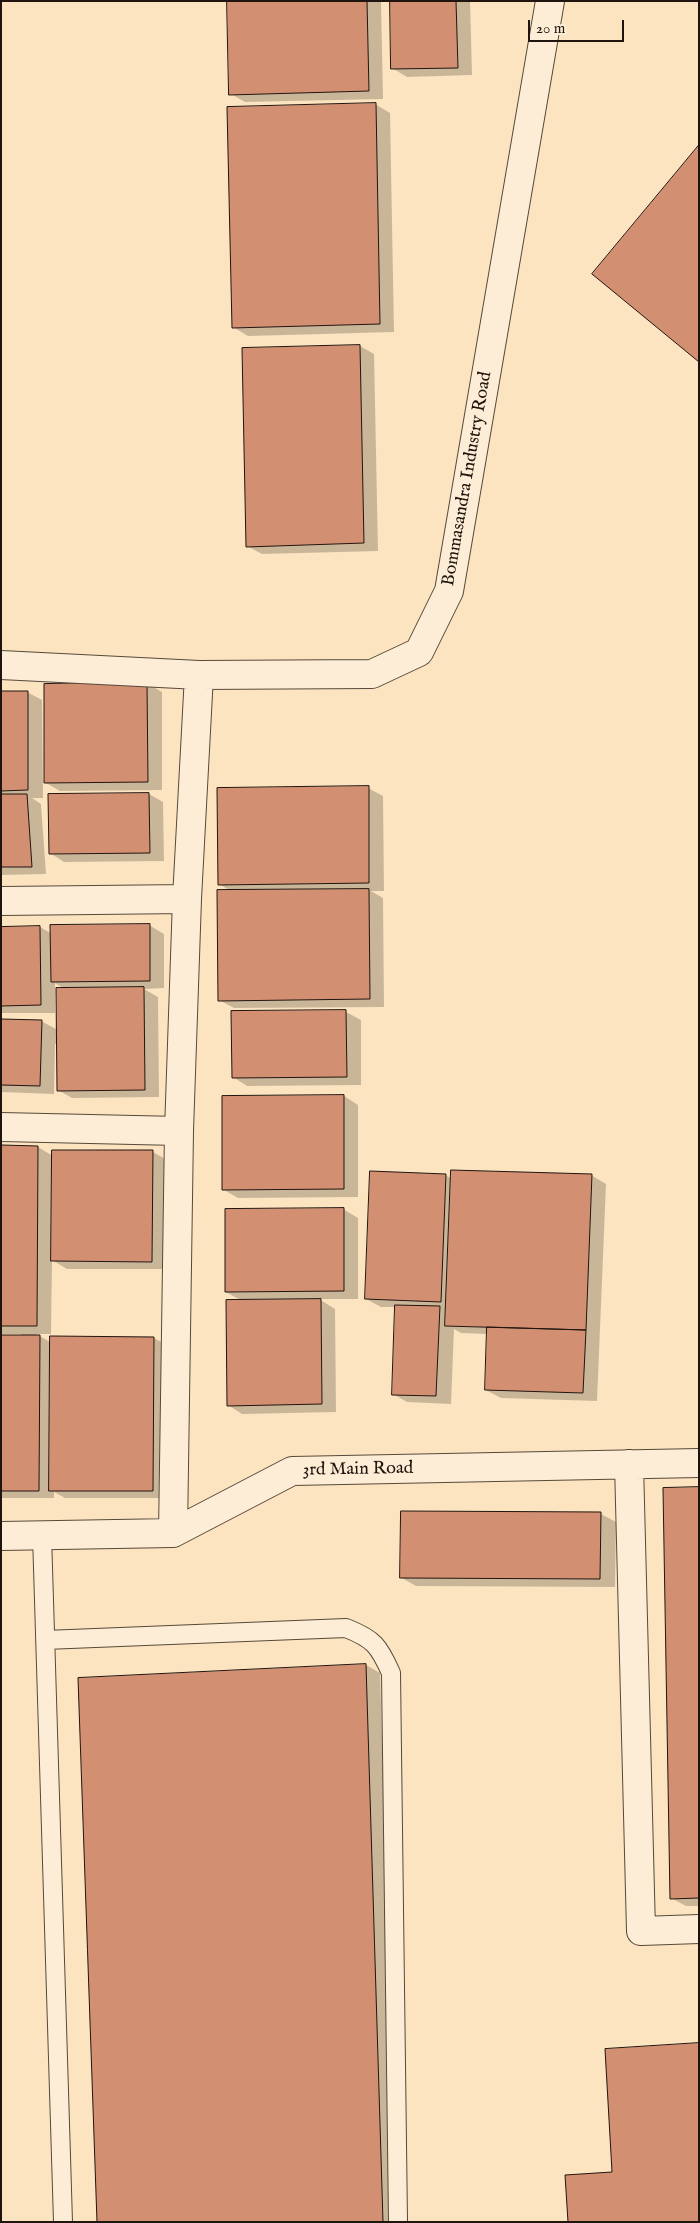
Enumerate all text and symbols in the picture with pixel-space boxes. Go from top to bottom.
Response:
scale bar [530,10,626,42]
text: 20 m [536,19,565,38]
street label: Bommasandra Industry Road [438,370,498,588]
street label: 3rd Main Road [303,1458,413,1482]

